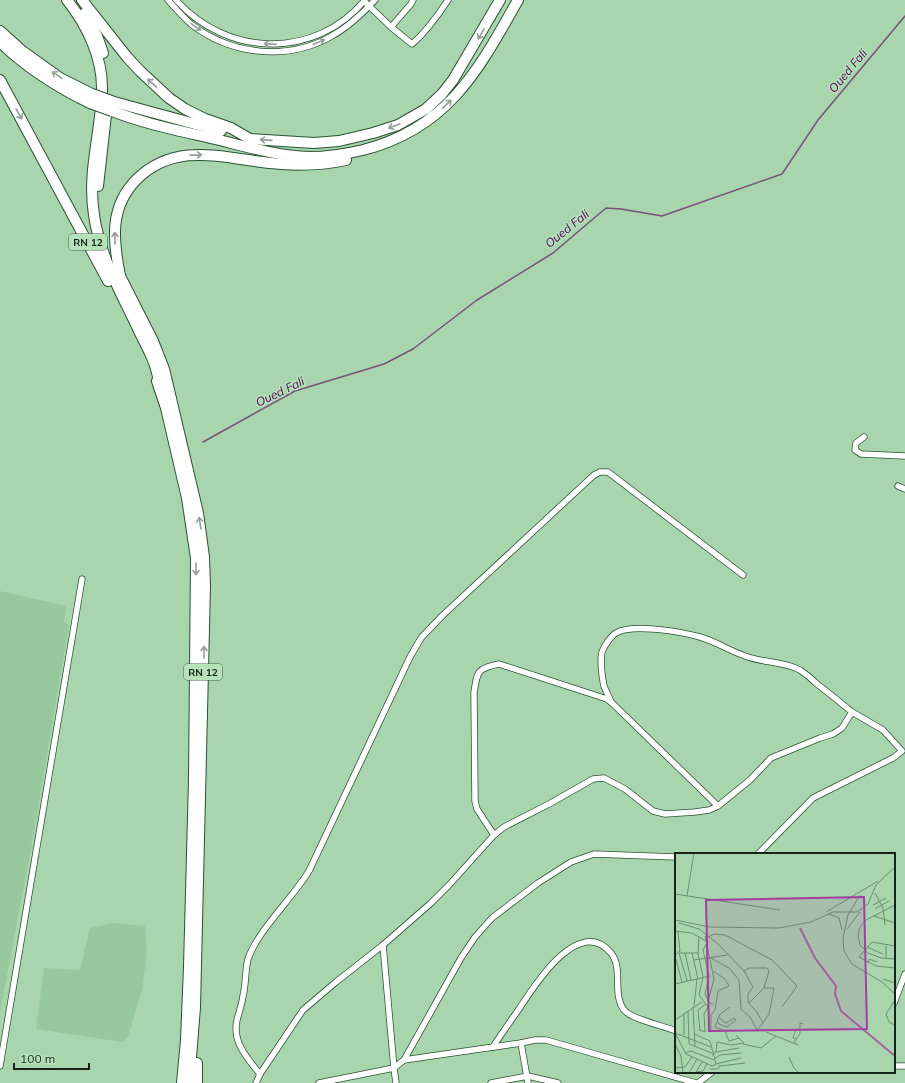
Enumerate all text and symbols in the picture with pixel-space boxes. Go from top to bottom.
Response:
one-way arrow [190,23,201,31]
one-way arrow [476,28,484,40]
one-way arrow [313,38,325,45]
one-way arrow [264,40,277,48]
water label: Oued Fali [825,46,870,96]
one-way arrow [51,71,63,79]
one-way arrow [147,78,157,88]
one-way arrow [442,100,452,109]
one-way arrow [15,108,23,120]
one-way arrow [388,122,400,130]
one-way arrow [260,136,273,143]
one-way arrow [189,151,202,159]
water label: Oued Fali [542,206,592,251]
one-way arrow [111,232,119,245]
road number: RN 12 [69,234,107,250]
water label: Oued Fali [253,373,307,410]
one-way arrow [196,517,204,530]
one-way arrow [192,562,200,575]
one-way arrow [200,646,208,659]
road number: RN 12 [184,664,222,680]
inset map [675,853,895,1073]
scale bar [14,1045,89,1071]
text: 100 m [20,1051,55,1066]

